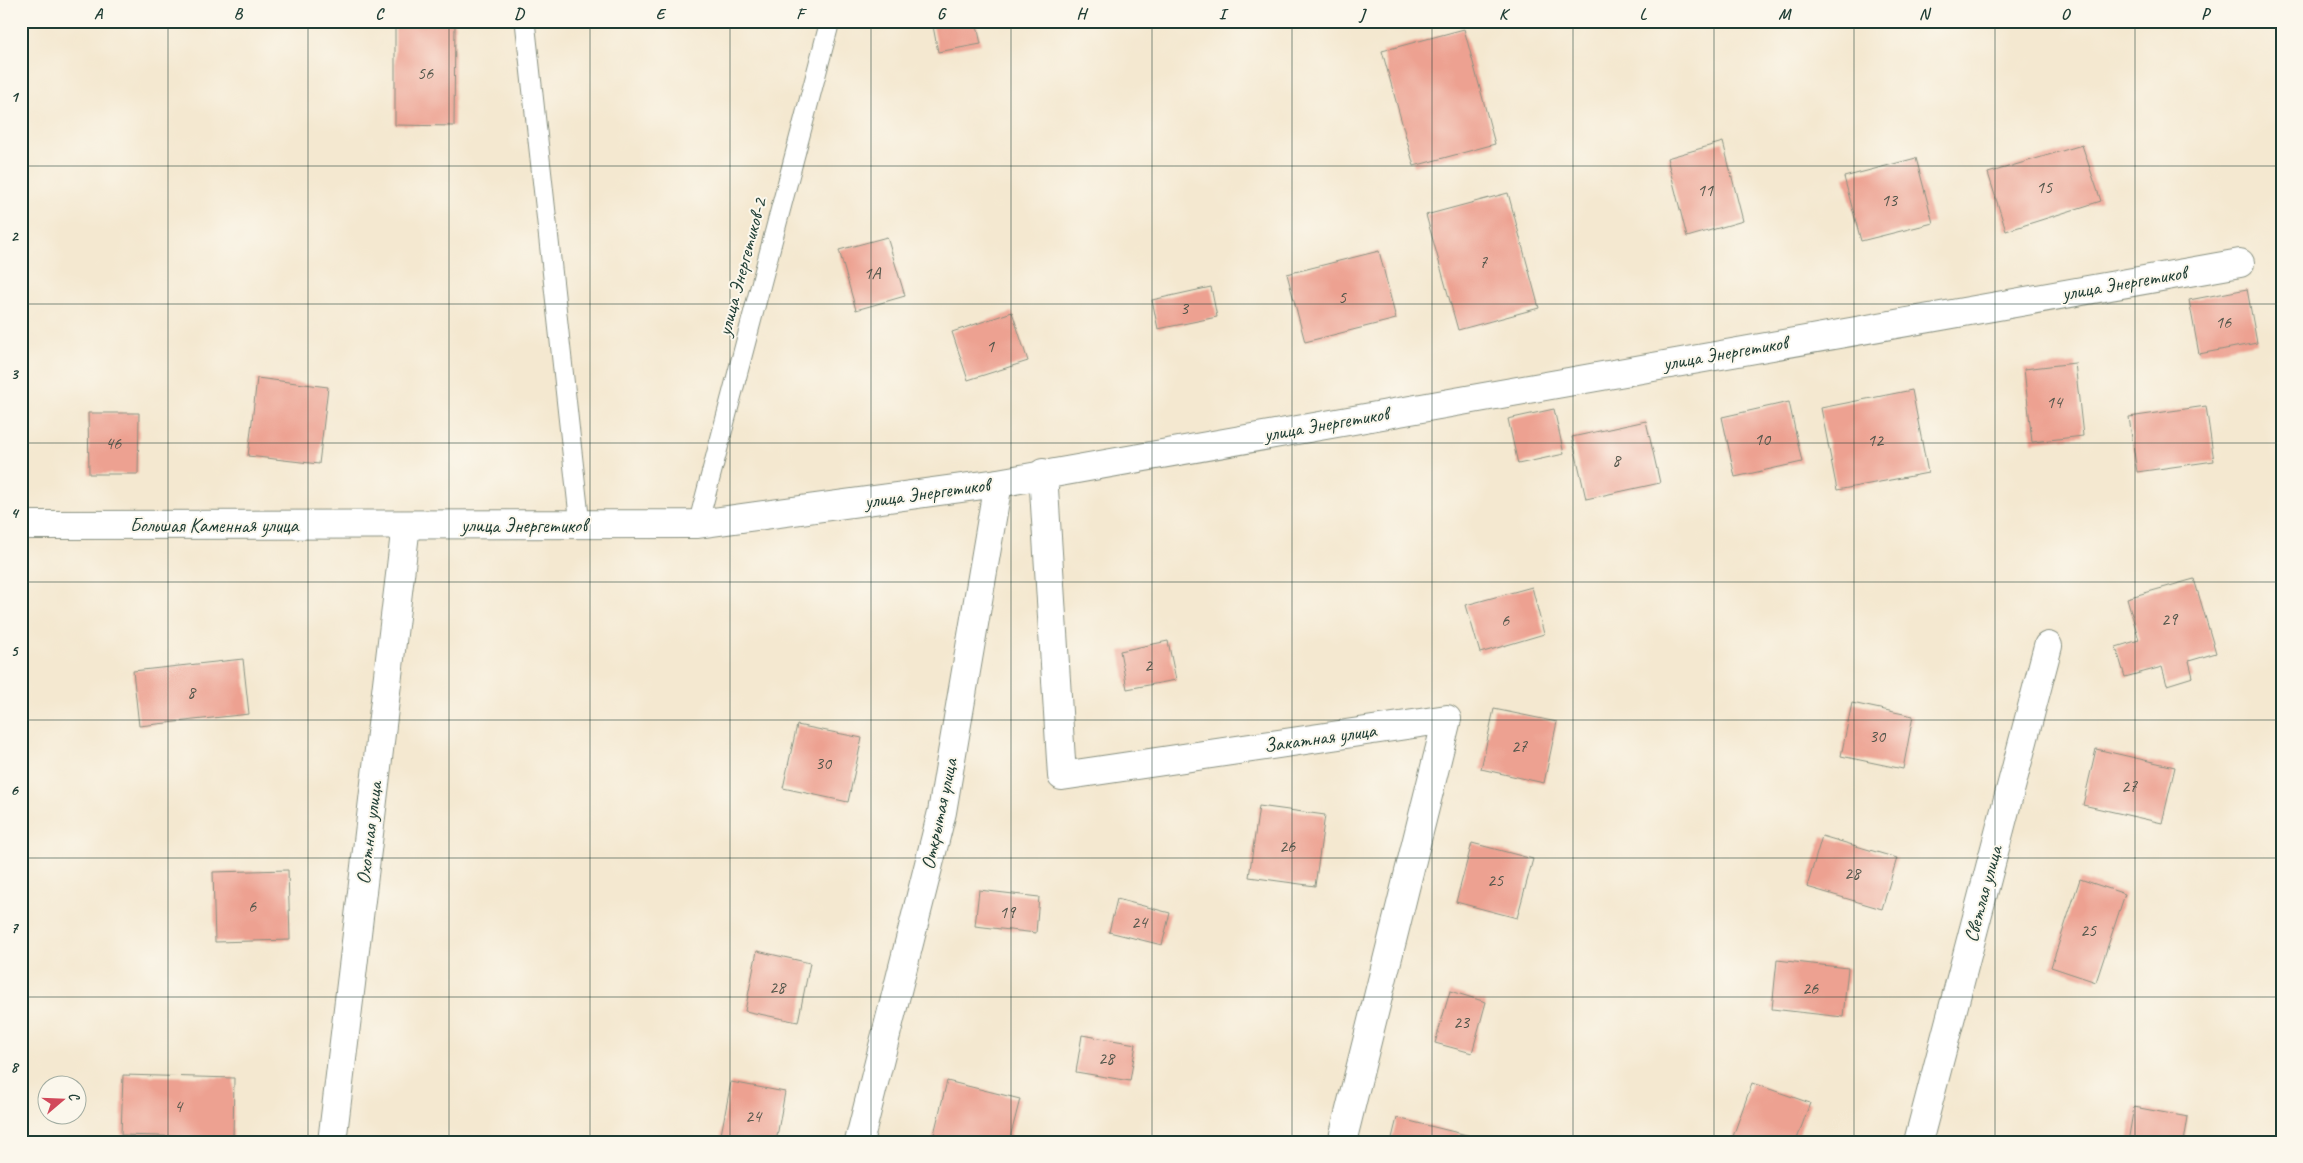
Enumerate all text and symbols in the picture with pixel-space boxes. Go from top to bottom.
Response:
text: A [94,4,104,24]
text: B [234,4,244,24]
text: C [375,4,385,24]
text: D [514,4,525,24]
text: E [656,4,667,24]
text: F [796,4,807,24]
text: G [937,4,947,24]
text: H [1076,4,1088,24]
text: I [1219,4,1229,24]
text: J [1358,4,1367,24]
text: K [1499,4,1511,24]
text: L [1640,4,1648,24]
text: M [1778,4,1792,24]
text: N [1919,4,1932,24]
text: O [2061,4,2071,24]
text: P [2201,4,2211,24]
house number: 56 [417,62,434,84]
text: 1 [10,87,19,107]
house number: 15 [2036,176,2053,198]
house number: 11 [1697,179,1714,201]
house number: 13 [1881,189,1899,211]
street label: улица Энергетиков-2 [711,194,773,339]
text: 2 [10,226,19,246]
house number: 7 [1479,251,1488,273]
street label: улица Энергетиков [2059,259,2191,306]
house number: 1А [863,262,882,284]
house number: 5 [1338,286,1347,308]
house number: 3 [1180,297,1190,319]
house number: 16 [2215,311,2232,333]
street label: улица Энергетиков [1660,329,1792,376]
house number: 1 [986,335,995,357]
text: 3 [10,364,19,384]
house number: 14 [2046,391,2064,413]
street label: улица Энергетиков [1261,400,1393,447]
house number: 10 [1754,428,1772,450]
house number: 12 [1867,429,1885,451]
house number: 46 [105,432,122,454]
house number: 8 [1612,449,1622,471]
street label: улица Энергетиков [862,471,994,514]
text: 4 [10,503,19,523]
street label: Большая Каменная улица [130,513,300,538]
street label: улица Энергетиков [460,513,590,538]
house number: 29 [2161,608,2179,630]
house number: 6 [1501,609,1510,631]
text: 5 [11,641,20,661]
house number: 2 [1144,654,1154,676]
house number: 8 [187,681,197,703]
street label: Закатная улица [1262,718,1379,758]
house number: 30 [1869,725,1887,747]
house number: 27 [1511,735,1528,757]
house number: 30 [815,752,833,774]
street label: Открытая улица [915,754,963,872]
house number: 27 [2121,775,2138,797]
street label: Охотная улица [350,779,388,886]
text: 6 [10,780,19,800]
house number: 26 [1279,835,1296,857]
street label: Светлая улица [1958,842,2008,945]
house number: 28 [1844,862,1862,884]
house number: 25 [1487,869,1504,891]
house number: 6 [248,895,257,917]
house number: 19 [999,901,1017,923]
house number: 24 [1131,911,1149,933]
text: 7 [10,918,19,938]
house number: 25 [2080,919,2097,941]
house number: 28 [769,976,787,998]
house number: 26 [1802,977,1819,999]
house number: 23 [1453,1011,1471,1033]
house number: 28 [1098,1047,1116,1069]
text: 8 [10,1057,19,1077]
north arrow [38,1076,88,1126]
text: С [65,1090,84,1104]
house number: 4 [174,1095,184,1117]
house number: 24 [745,1105,763,1127]

